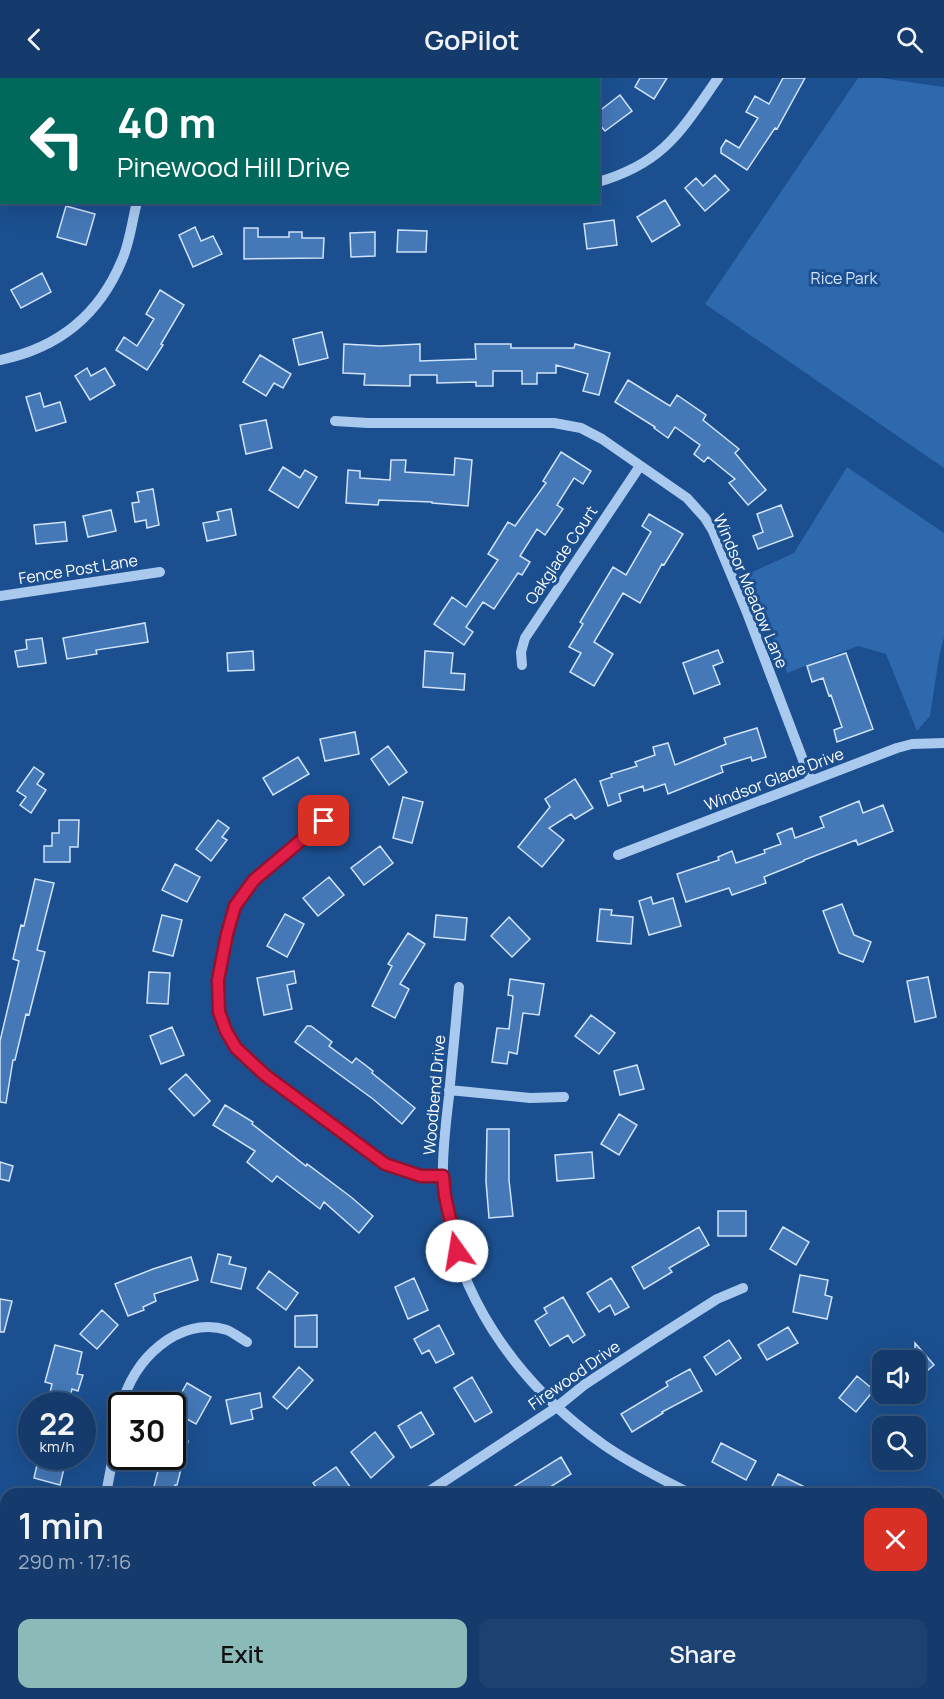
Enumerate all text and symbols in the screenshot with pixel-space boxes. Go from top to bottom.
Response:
text: GoPilot [424,21,520,58]
icon: back [18,23,51,56]
icon: search [893,23,926,56]
text: 40 m [117,93,216,151]
icon: left [18,102,96,180]
text: Pinewood Hill Drive [117,148,350,185]
park label: Rice Park [811,267,879,289]
street label: Oakglade Court [520,501,602,609]
street label: Windsor Meadow Lane [709,510,793,672]
street label: Fence Post Lane [17,549,139,589]
street label: Windsor Glade Drive [701,742,847,816]
pin [298,795,349,846]
icon: arrive [307,804,340,837]
street label: Woodbend Drive [418,1034,450,1156]
position arrow [425,1219,489,1283]
street label: Firewood Drive [524,1335,624,1415]
map controls [872,1350,926,1470]
button: sound [872,1350,926,1404]
speed limit sign: 30 [108,1392,186,1470]
text: 22 [39,1403,75,1444]
button: search [872,1416,926,1470]
text: km/h [40,1436,74,1457]
text: 1 min [18,1501,104,1550]
button: close [864,1508,927,1571]
text: 290 m · 17:16 [18,1548,132,1575]
button: Exit [18,1619,467,1688]
button: Share [479,1619,927,1688]

